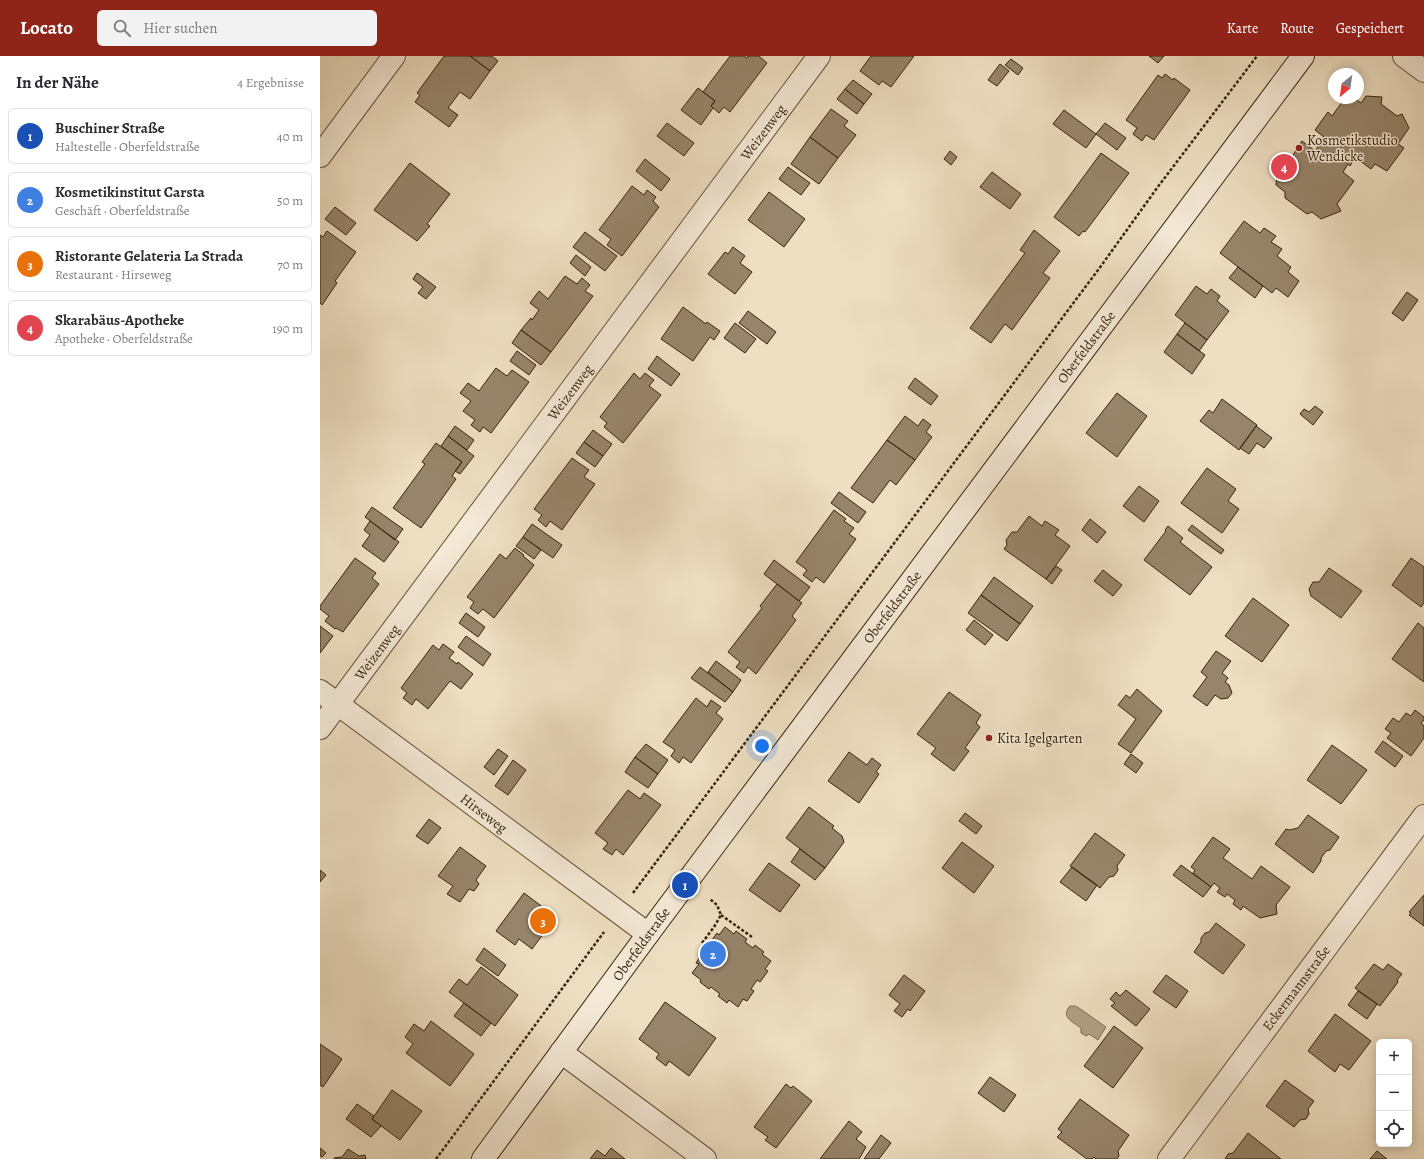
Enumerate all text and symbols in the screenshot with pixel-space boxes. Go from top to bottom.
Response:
search box [97,10,377,46]
text: Locato [20,15,73,41]
icon: search [111,17,133,39]
text: Hier suchen [143,18,217,38]
text: Karte [1227,19,1258,38]
text: Route [1280,19,1314,38]
text: Gespeichert [1336,19,1404,38]
north arrow [1328,68,1364,104]
text: In der Nähe [16,71,99,94]
text: 4 Ergebnisse [237,74,304,91]
street label: Weizenweg [736,101,791,165]
text: Buschiner Straße [55,118,165,138]
text: 1 [28,128,32,145]
text: 40 m [277,128,303,145]
place label: Kosmetikstudio Wendicke [1306,131,1398,166]
text: Haltestelle · Oberfeldstraße [55,138,199,155]
marker: Kosmetikstudio Wendicke [1294,143,1304,153]
pin: 4 [1271,152,1297,182]
text: Kosmetikinstitut Carsta [55,182,205,202]
text: 2 [27,192,33,209]
text: 50 m [277,192,303,209]
text: Geschäft · Oberfeldstraße [55,202,190,219]
text: Ristorante Gelateria La Strada [55,246,243,266]
text: 3 [27,256,33,273]
text: 70 m [277,256,303,273]
text: Restaurant · Hirseweg [55,266,172,283]
street label: Oberfeldstraße [1053,307,1120,388]
text: Skarabäus-Apotheke [55,310,184,330]
text: 4 [27,320,33,337]
text: 190 m [272,320,303,337]
text: Apotheke · Oberfeldstraße [55,330,193,347]
street label: Weizenweg [543,361,598,425]
street label: Oberfeldstraße [859,567,926,648]
street label: Weizenweg [350,621,405,685]
place label: Kita Igelgarten [997,729,1083,748]
marker: Kita Igelgarten [984,733,994,743]
your location [752,736,772,756]
street label: Hirseweg [456,789,511,837]
pin: 1 [672,870,698,900]
street label: Oberfeldstraße [608,904,675,985]
pin: 3 [530,906,556,936]
pin: 2 [700,939,726,969]
street label: Eckermannstraße [1258,942,1335,1035]
map controls [1376,1039,1412,1147]
button: + [1376,1039,1412,1075]
button: − [1376,1075,1412,1111]
button: locate [1376,1111,1412,1147]

